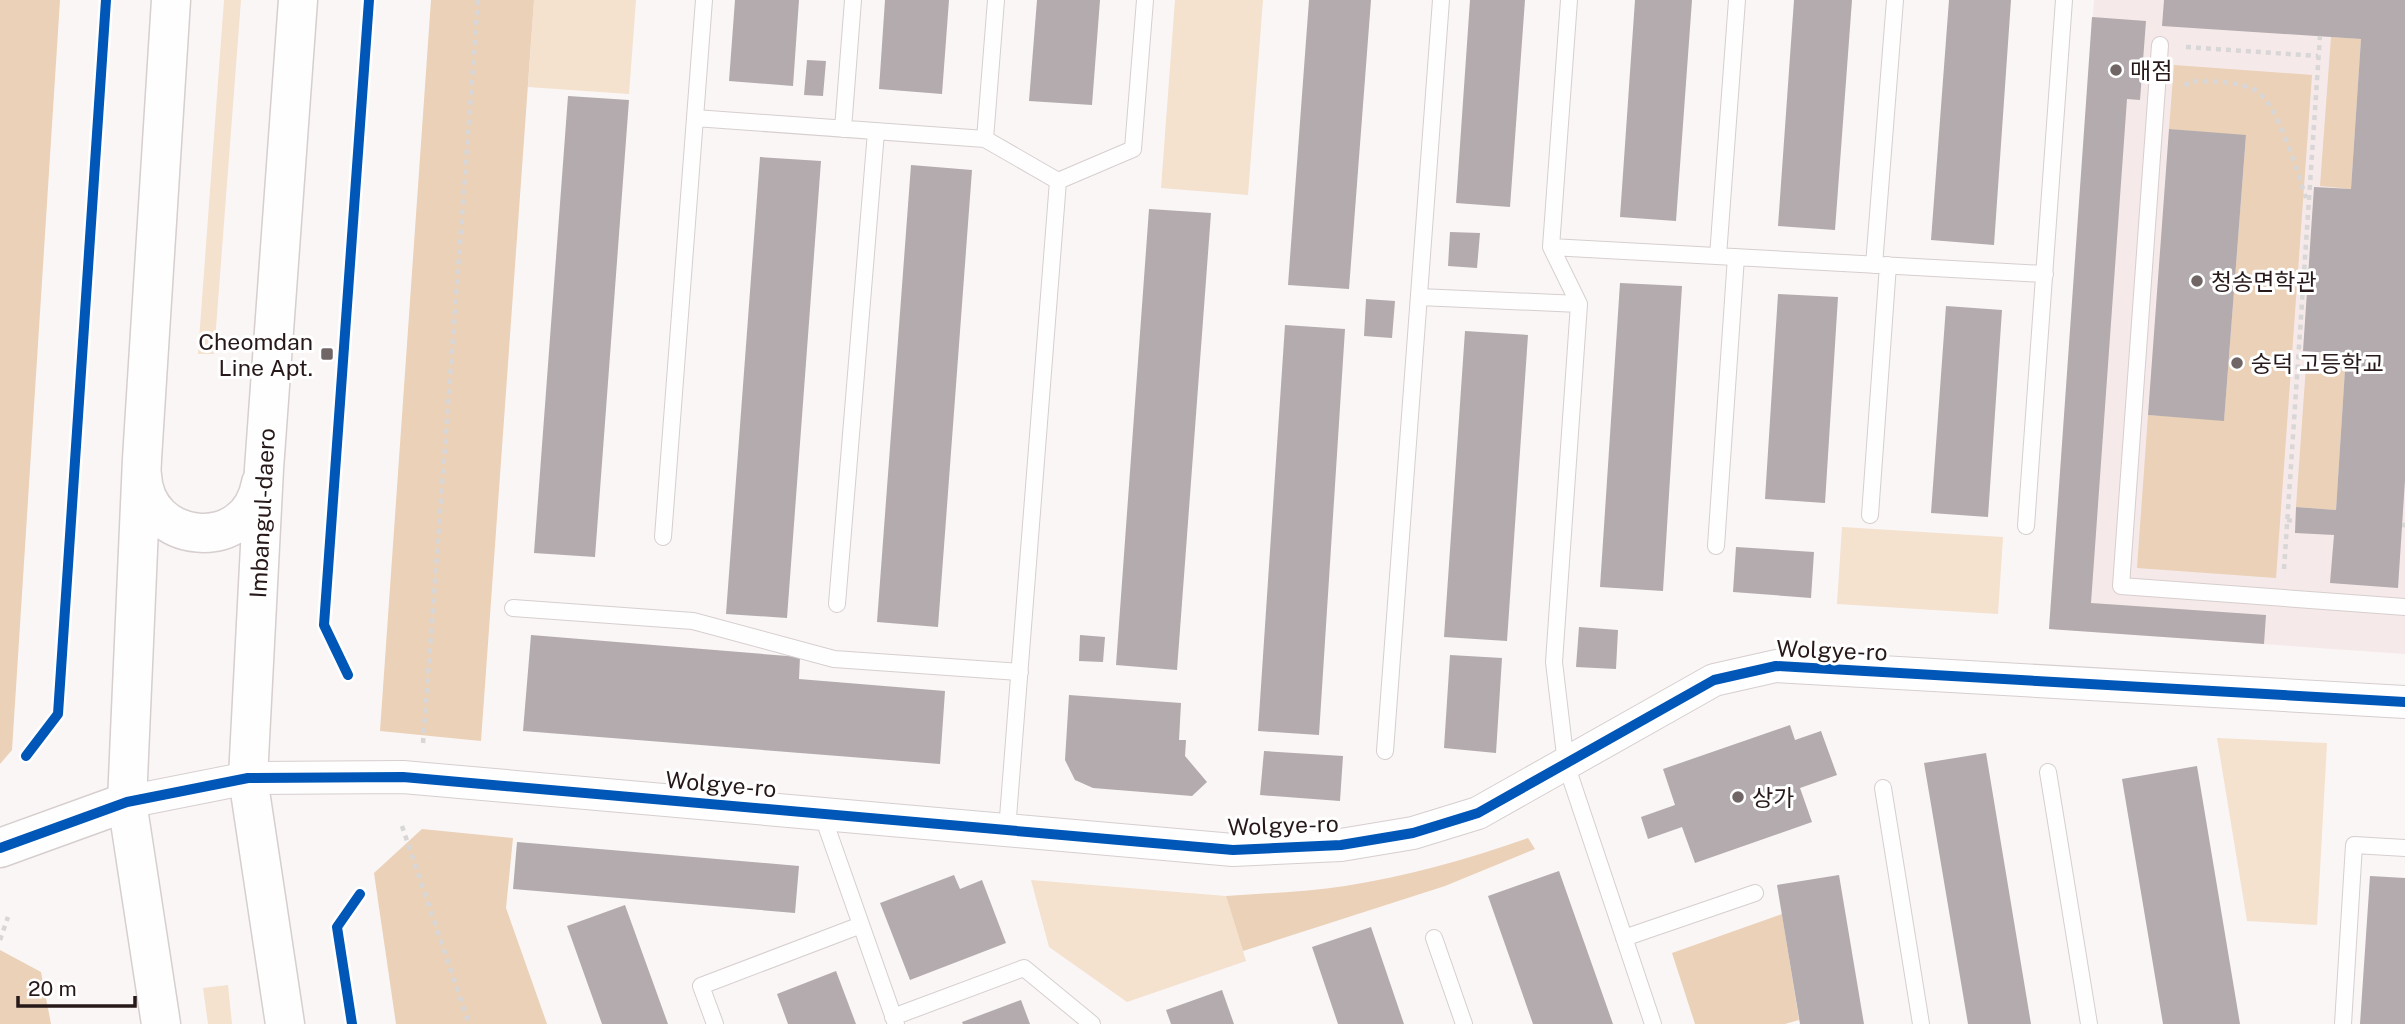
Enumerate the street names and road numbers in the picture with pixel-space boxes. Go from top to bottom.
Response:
street label: Imbangul-daero [244,427,280,599]
street label: Wolgye-ro [1776,635,1888,665]
street label: Wolgye-ro [664,766,778,802]
street label: Wolgye-ro [1227,810,1339,840]

